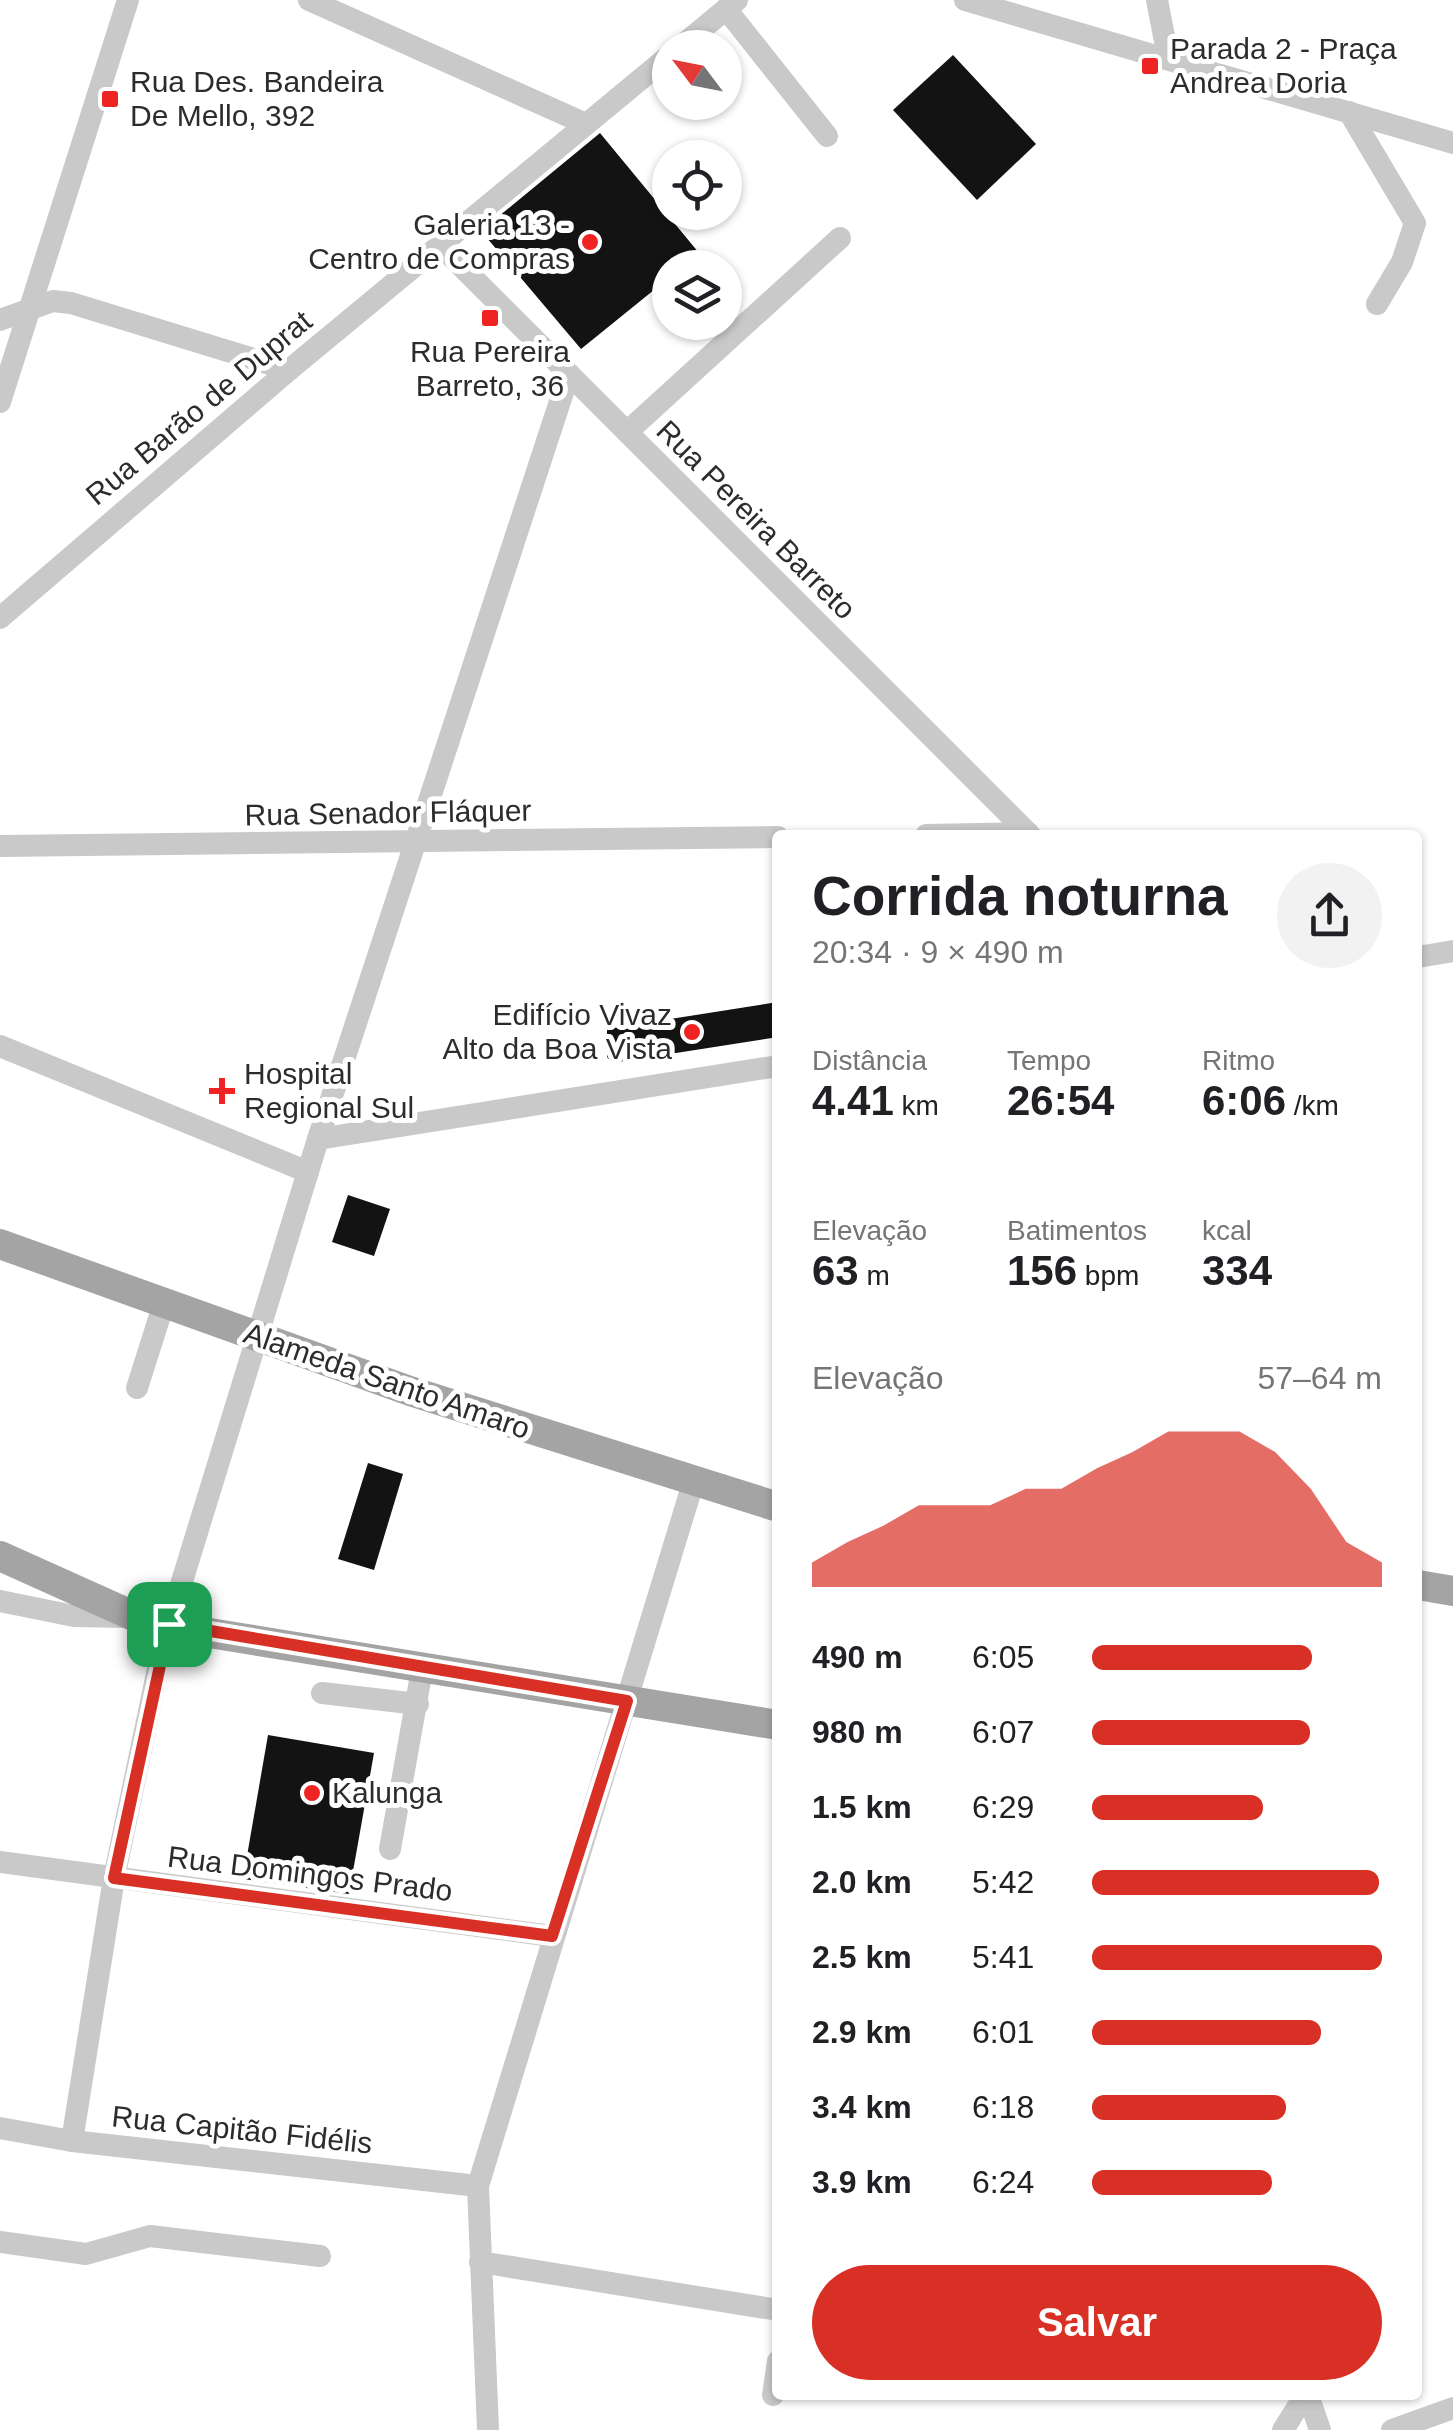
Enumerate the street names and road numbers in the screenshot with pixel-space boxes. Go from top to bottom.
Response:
street label: Rua Barão de Duprat [79,303,318,511]
street label: Rua Pereira Barreto [650,414,862,626]
street label: Rua Senador Fláquer [244,793,532,832]
street label: Alameda Santo Amaro [240,1316,534,1445]
street label: Rua Domingos Prado [166,1840,454,1907]
street label: Rua Capitão Fidélis [110,2099,374,2160]

